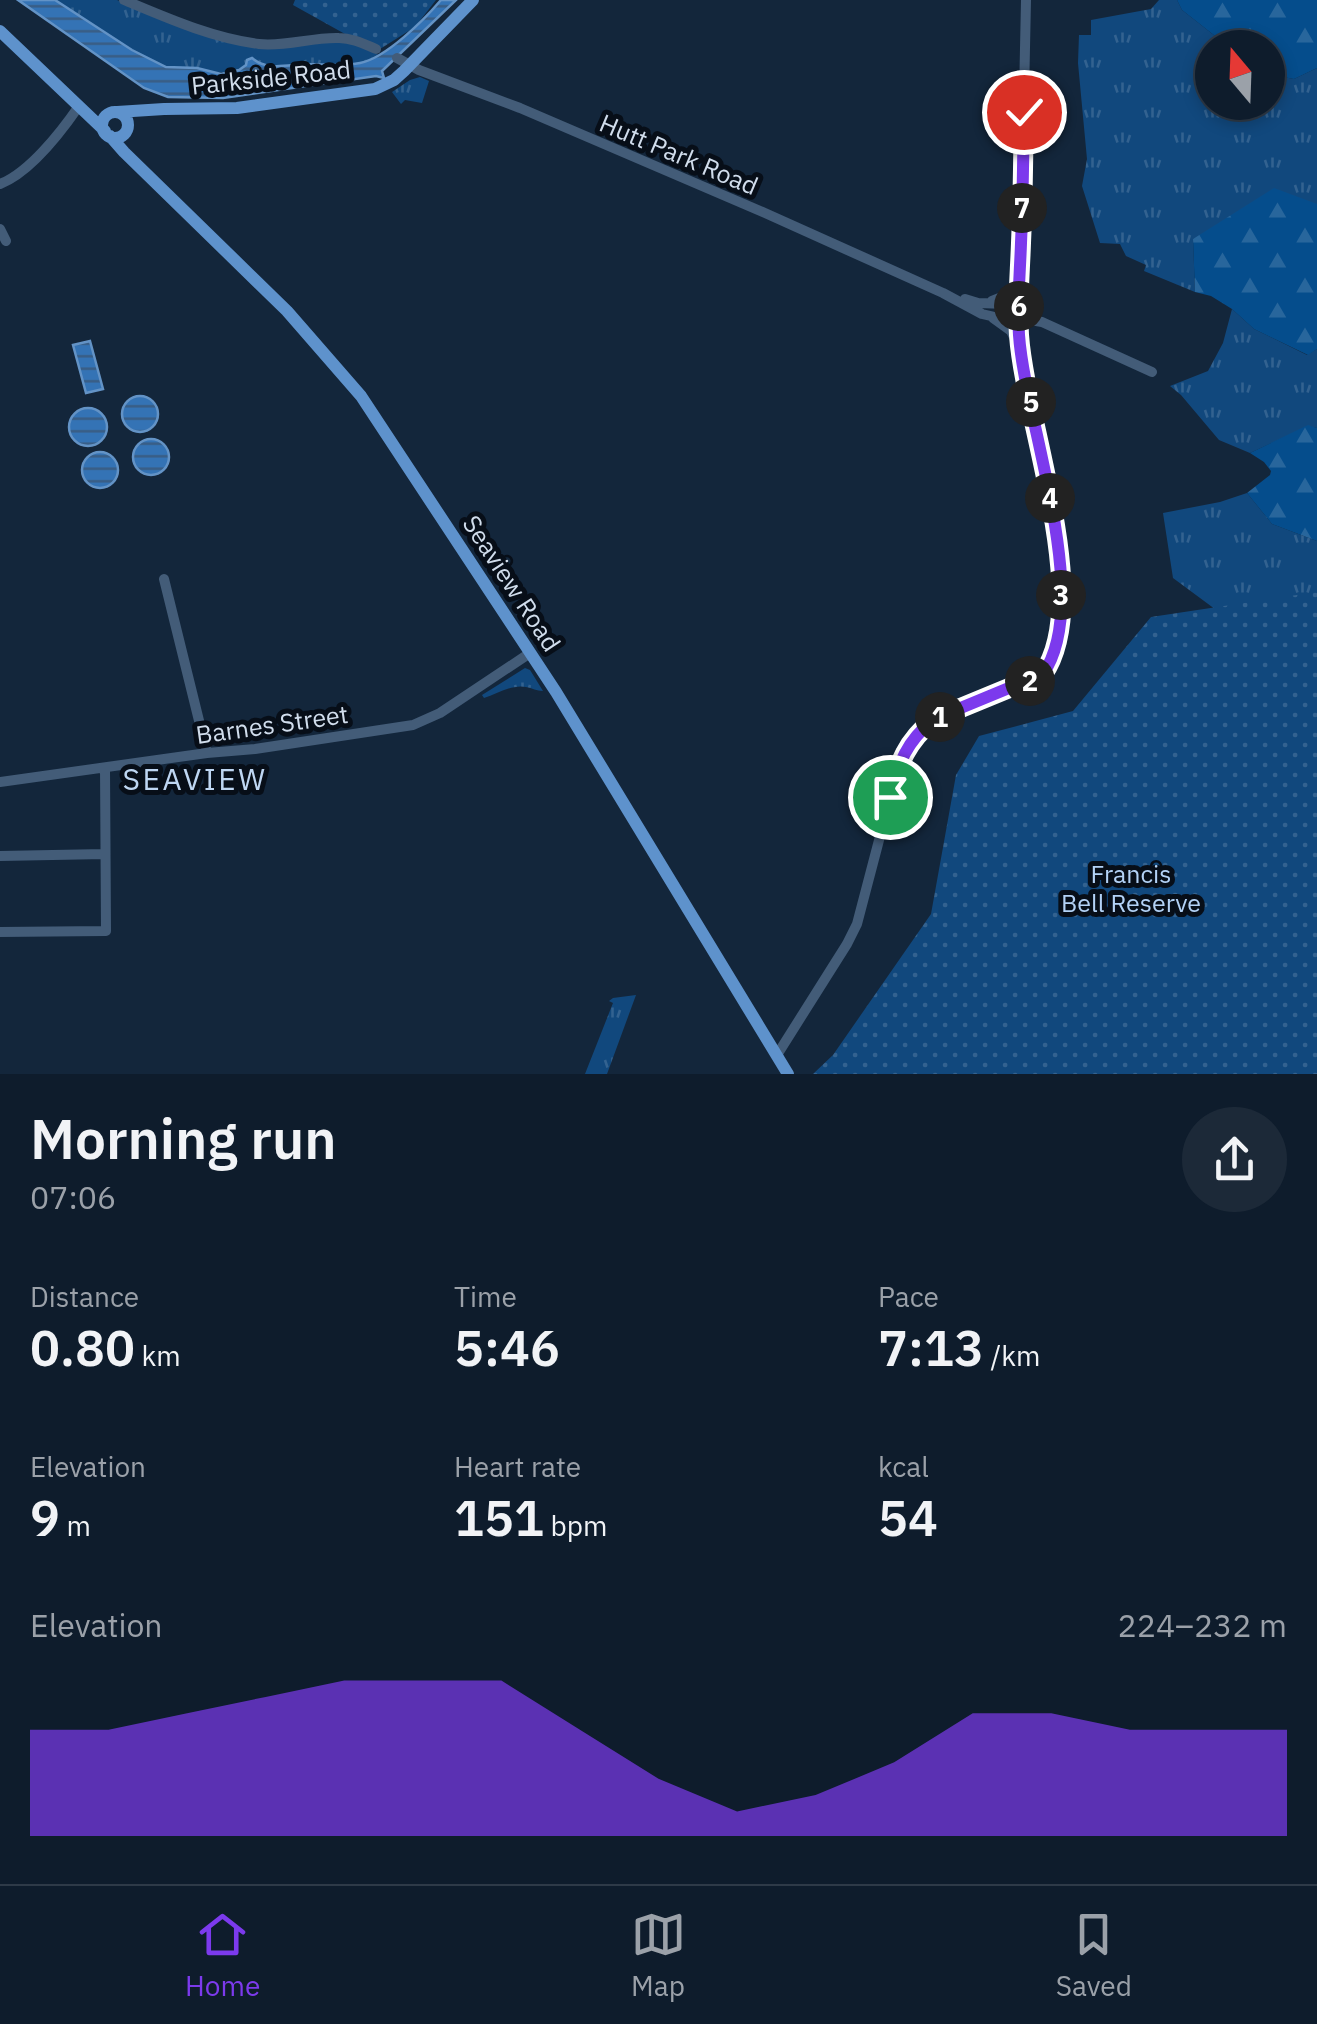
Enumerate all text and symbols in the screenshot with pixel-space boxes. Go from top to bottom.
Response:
north arrow [1195,30,1285,120]
map controls [1195,30,1285,120]
street label: Parkside Road [190,52,352,102]
pin [982,70,1067,155]
icon: check [997,85,1052,140]
street label: Hutt Park Road [595,106,763,202]
pin: 7 [997,183,1047,233]
text: 7 [1014,189,1030,226]
pin: 6 [994,281,1044,331]
text: 6 [1011,287,1027,324]
pin: 5 [1006,377,1056,427]
text: 5 [1023,383,1039,420]
pin: 4 [1025,473,1075,523]
text: 4 [1042,479,1058,516]
street label: Seaview Road [456,509,568,657]
pin: 3 [1036,570,1086,620]
text: 3 [1053,576,1069,613]
pin: 2 [1005,656,1055,706]
text: 2 [1022,662,1038,699]
pin: 1 [915,692,965,742]
street label: Barnes Street [194,697,350,751]
text: 1 [932,698,948,735]
pin [848,755,933,840]
district label: SEAVIEW [123,759,267,798]
icon: arrive [863,770,918,825]
park label: Francis Bell Reserve [1061,857,1201,919]
text: Morning run [30,1103,337,1174]
button: share [1182,1107,1287,1212]
text: 07:06 [30,1176,116,1218]
text: Distance [30,1278,139,1315]
text: Time [454,1278,517,1315]
text: Pace [878,1278,939,1315]
text: 0.80 [30,1315,135,1380]
text: 5:46 [454,1315,560,1380]
text: 7:13 [878,1315,984,1380]
text: km [135,1337,181,1374]
text: /km [984,1337,1041,1374]
text: Elevation [30,1448,146,1485]
text: Heart rate [454,1448,581,1485]
text: kcal [878,1448,929,1485]
text: 9 [30,1485,60,1550]
text: 151 [454,1485,544,1550]
text: 54 [878,1485,938,1550]
text: m [60,1507,91,1544]
text: bpm [544,1507,608,1544]
text: Elevation [30,1604,163,1646]
text: 224–232 m [1117,1604,1287,1646]
tab: Home [185,1907,260,2004]
tab: Map [631,1907,686,2004]
tab: Saved [1056,1907,1132,2004]

